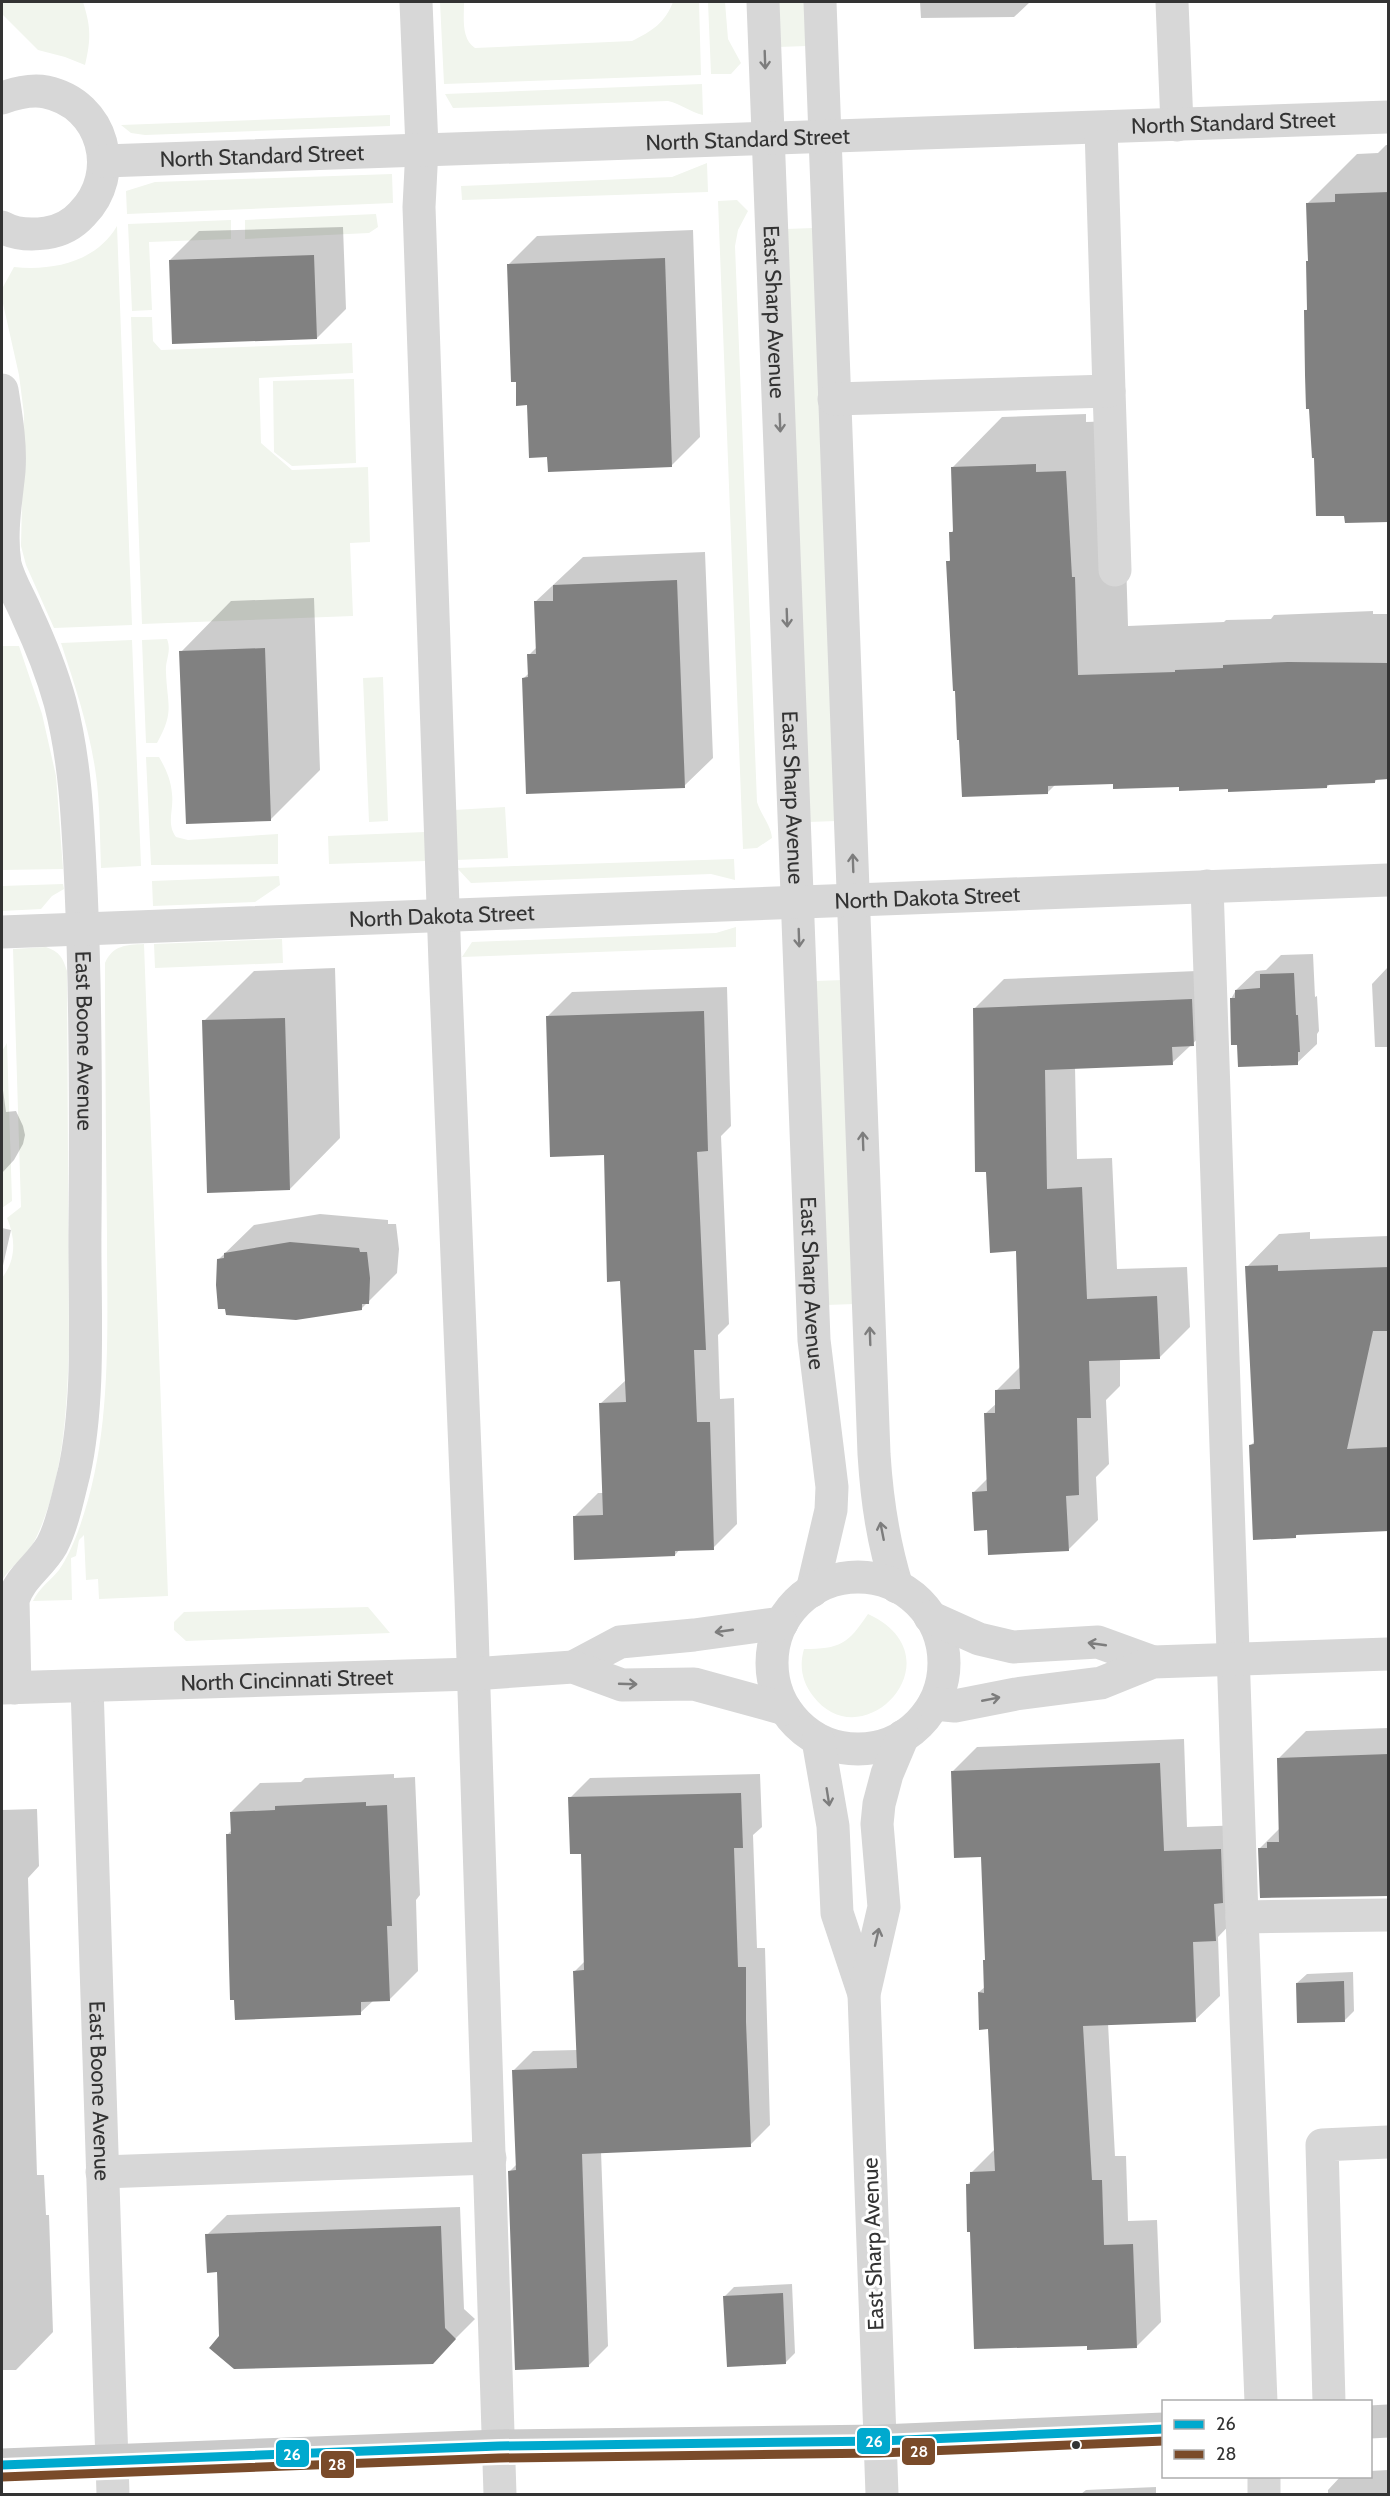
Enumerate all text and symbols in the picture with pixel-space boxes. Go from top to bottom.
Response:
one-way arrow [760,49,771,69]
street label: North Standard Street [1131,105,1337,139]
street label: North Standard Street [645,122,851,156]
street label: North Standard Street [159,139,365,173]
street label: East Sharp Avenue [758,225,792,399]
one-way arrow [774,412,785,432]
one-way arrow [782,607,793,627]
street label: East Sharp Avenue [777,710,810,885]
one-way arrow [847,853,858,873]
street label: North Dakota Street [834,880,1021,914]
street label: North Dakota Street [348,899,536,932]
one-way arrow [794,928,805,948]
street label: East Boone Avenue [70,950,99,1131]
one-way arrow [857,1132,868,1152]
street label: East Sharp Avenue [795,1196,831,1371]
one-way arrow [864,1327,876,1347]
one-way arrow [876,1521,887,1541]
one-way arrow [714,1626,734,1637]
one-way arrow [1088,1638,1108,1649]
street label: North Cincinnati Street [180,1663,394,1696]
one-way arrow [618,1679,638,1690]
one-way arrow [981,1693,1001,1704]
one-way arrow [823,1787,834,1807]
one-way arrow [872,1928,884,1947]
street label: East Boone Avenue [84,2000,116,2181]
street label: East Sharp Avenue [856,2157,890,2331]
legend [1162,2400,1372,2478]
text: 26 [1216,2413,1236,2435]
line badge: 26 [856,2427,891,2455]
text: 26 [865,2432,883,2451]
line badge: 28 [901,2437,936,2466]
line badge: 26 [275,2439,310,2468]
unlabelled marker [1070,2439,1082,2451]
text: 28 [910,2442,928,2461]
text: 28 [1216,2443,1236,2465]
text: 26 [283,2445,301,2464]
line badge: 28 [320,2450,355,2479]
text: 28 [328,2455,346,2474]

